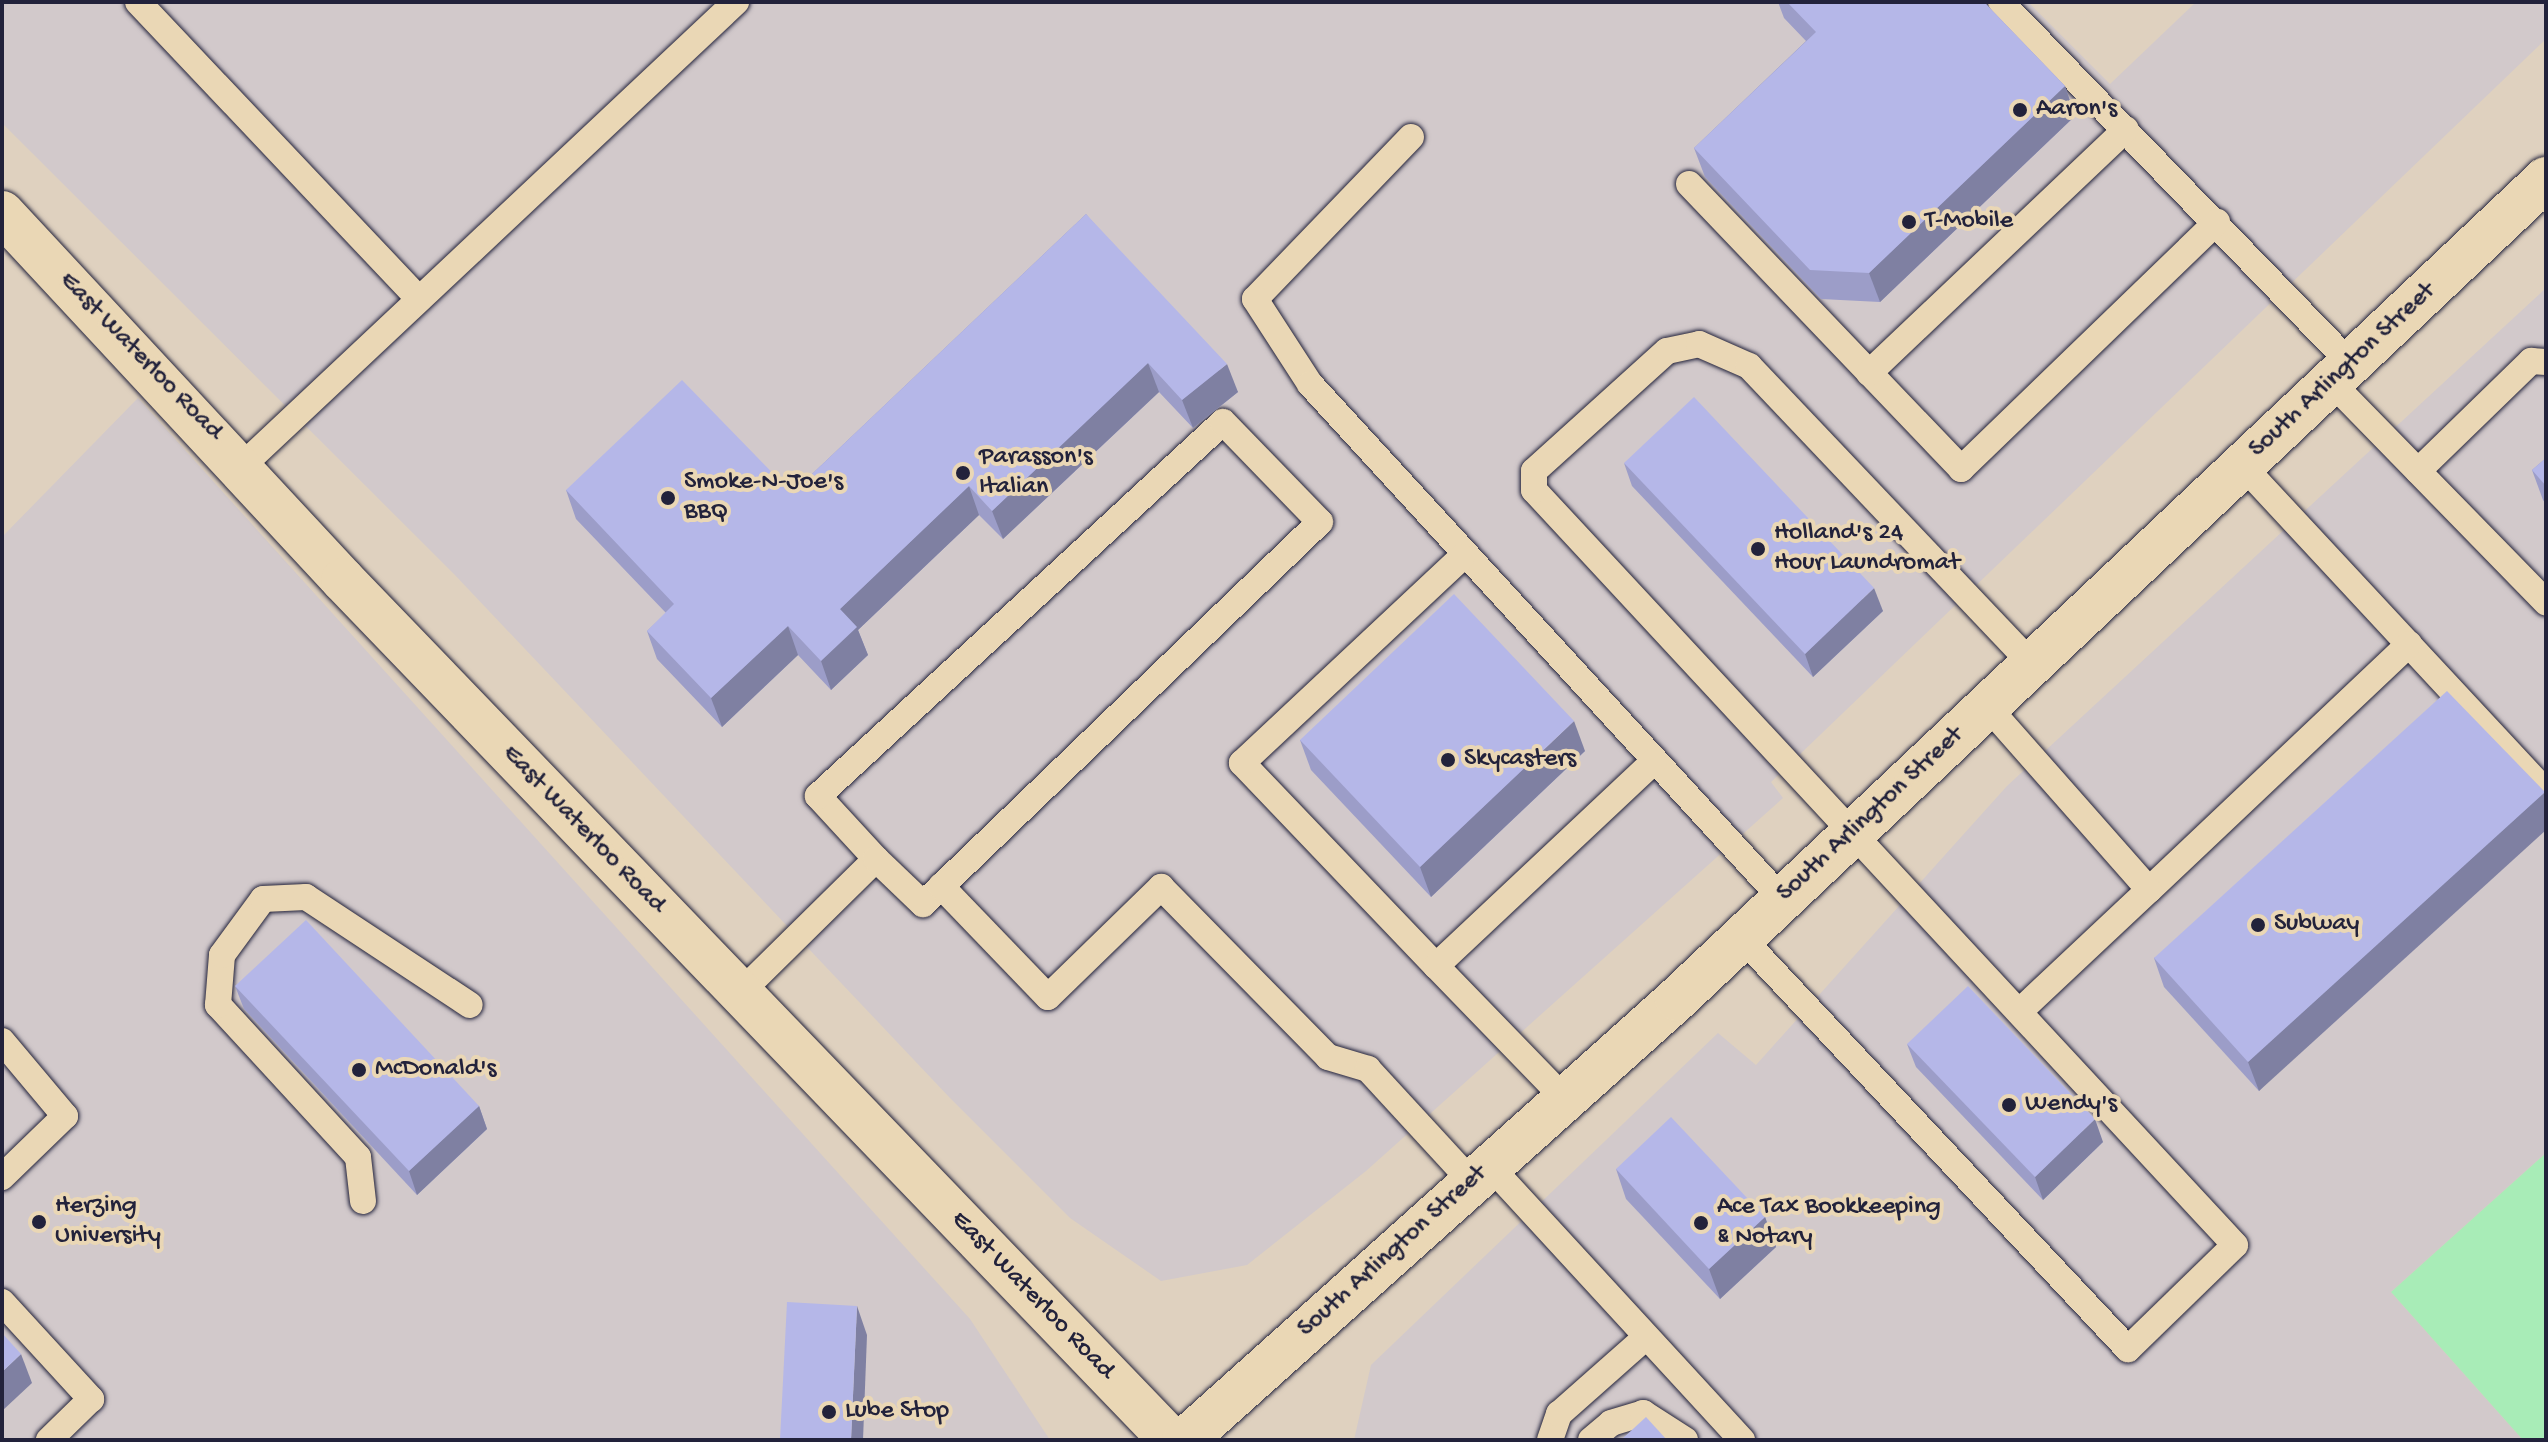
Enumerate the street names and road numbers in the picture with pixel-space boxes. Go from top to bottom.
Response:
street label: East Waterloo Road [52,266,228,448]
street label: South Arlington Street [2243,277,2443,465]
street label: South Arlington Street [1771,721,1971,909]
street label: East Waterloo Road [495,739,671,921]
street label: South Arlington Street [1292,1159,1494,1345]
street label: East Waterloo Road [944,1205,1120,1387]

